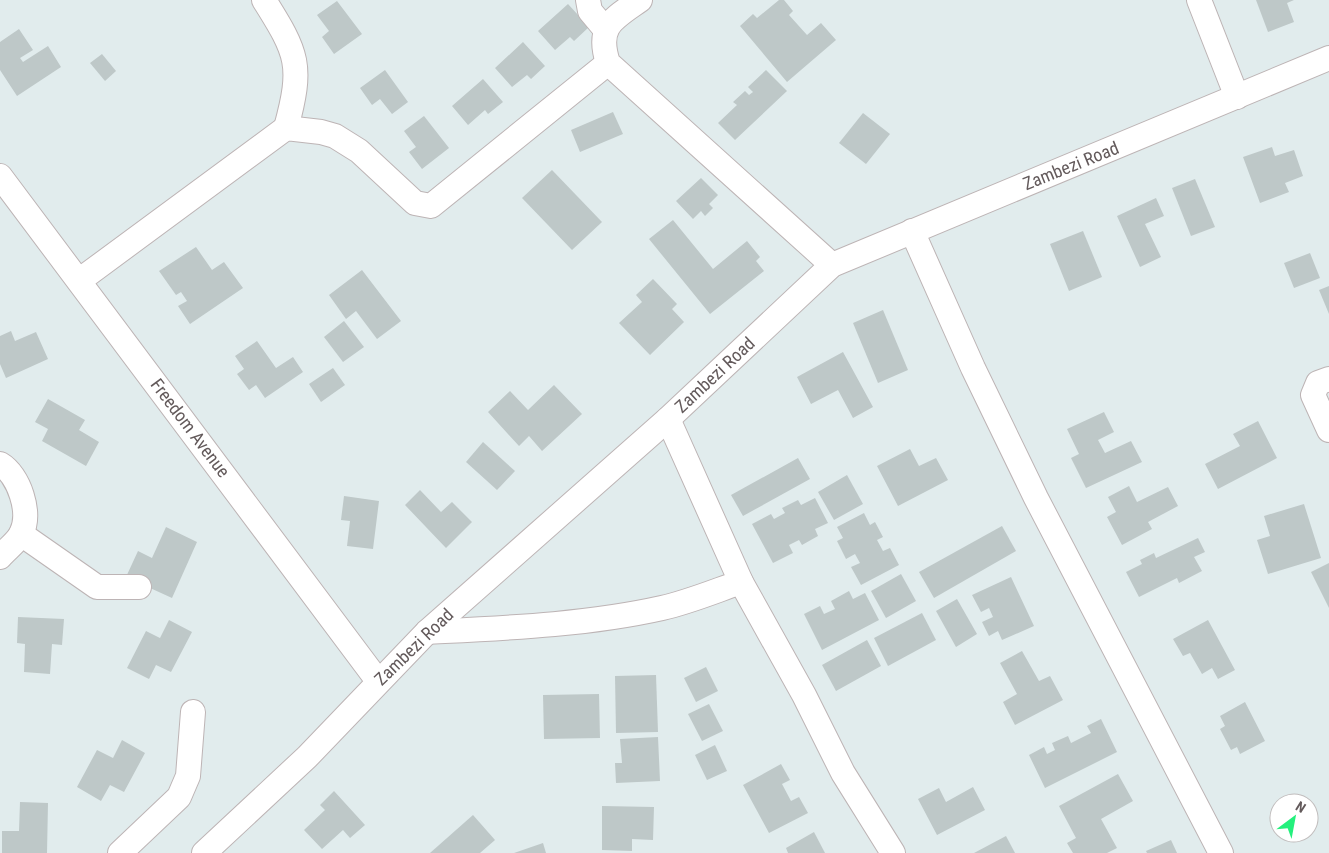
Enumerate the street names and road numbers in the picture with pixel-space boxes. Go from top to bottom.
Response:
street label: Zambezi Road [1020,137,1122,194]
street label: Zambezi Road [670,332,759,417]
street label: Freedom Avenue [146,374,234,481]
street label: Zambezi Road [370,604,457,689]

